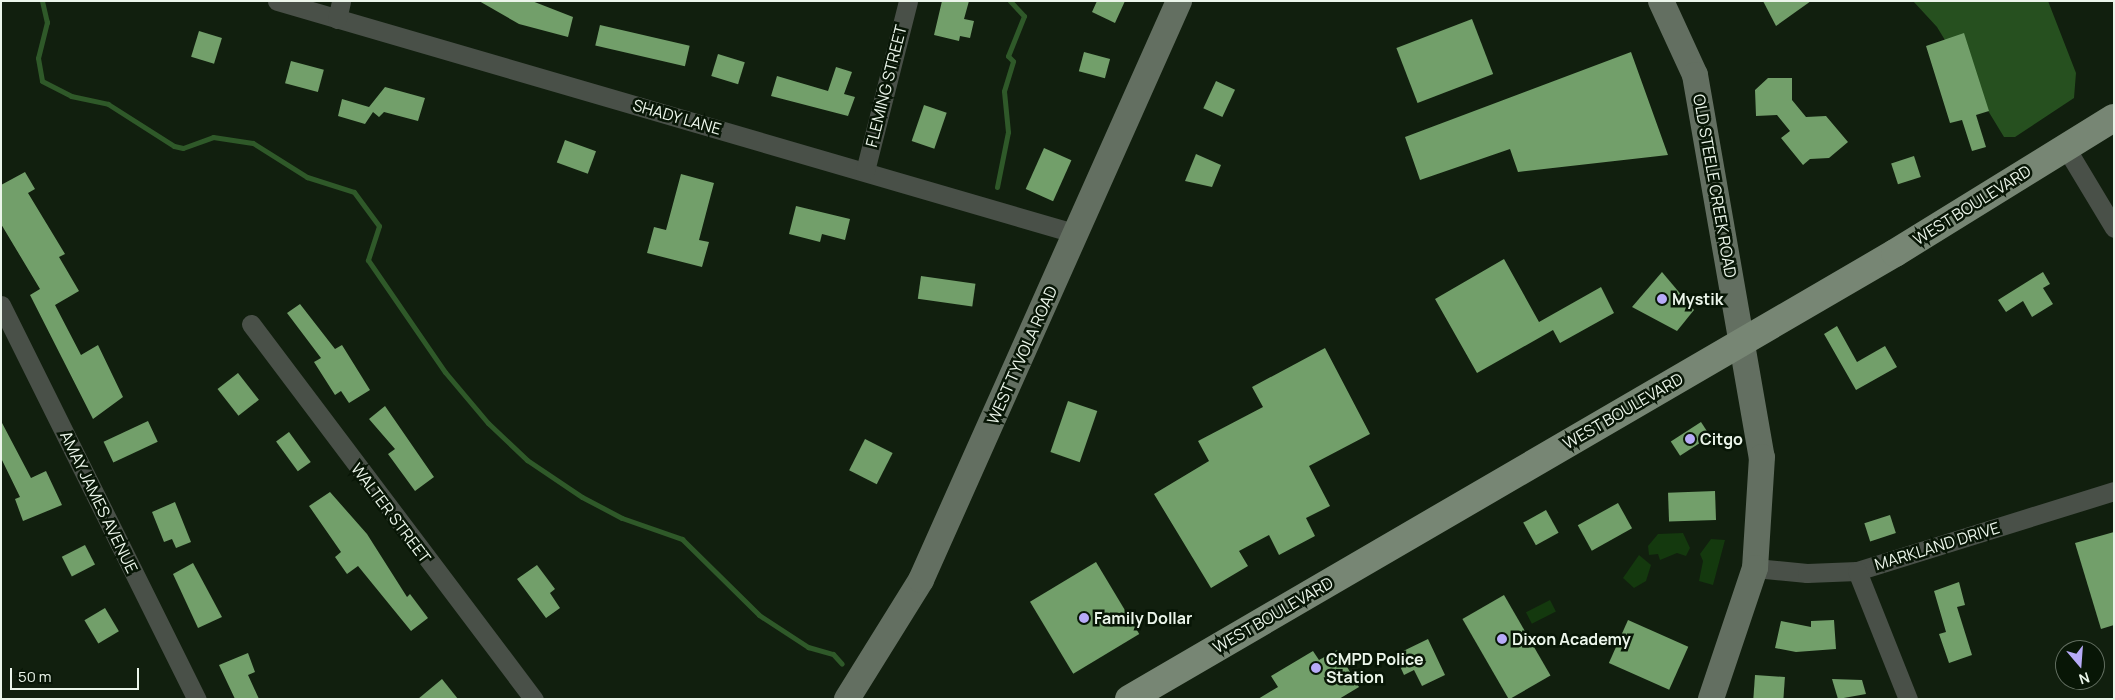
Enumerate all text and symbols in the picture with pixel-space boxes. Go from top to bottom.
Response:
street label: FLEMING STREET [862,23,910,149]
street label: OLD STEELE CREEK ROAD [1689,92,1741,280]
street label: SHADY LANE [630,95,724,139]
street label: WEST BOULEVARD [1909,161,2035,249]
street label: WEST TYVOLA ROAD [983,283,1061,427]
place label: Mystik [1672,289,1723,309]
marker: Mystik [1656,293,1668,305]
street label: WEST BOULEVARD [1559,369,1687,453]
street label: AMAY JAMES AVENUE [56,428,142,576]
place label: Citgo [1700,429,1743,449]
marker: Citgo [1684,433,1696,445]
street label: WALTER STREET [347,459,435,567]
street label: MARKLAND DRIVE [1872,518,2002,574]
street label: WEST BOULEVARD [1209,573,1337,657]
place label: Family Dollar [1094,608,1192,628]
marker: Family Dollar [1078,612,1090,624]
place label: Dixon Academy [1512,629,1631,649]
marker: Dixon Academy [1496,633,1508,645]
north arrow [2055,640,2105,690]
place label: CMPD Police Station [1326,649,1424,687]
scale bar [12,658,141,690]
marker: CMPD Police Station [1310,662,1322,674]
text: 50 m [18,666,52,687]
text: N [2077,668,2092,689]

